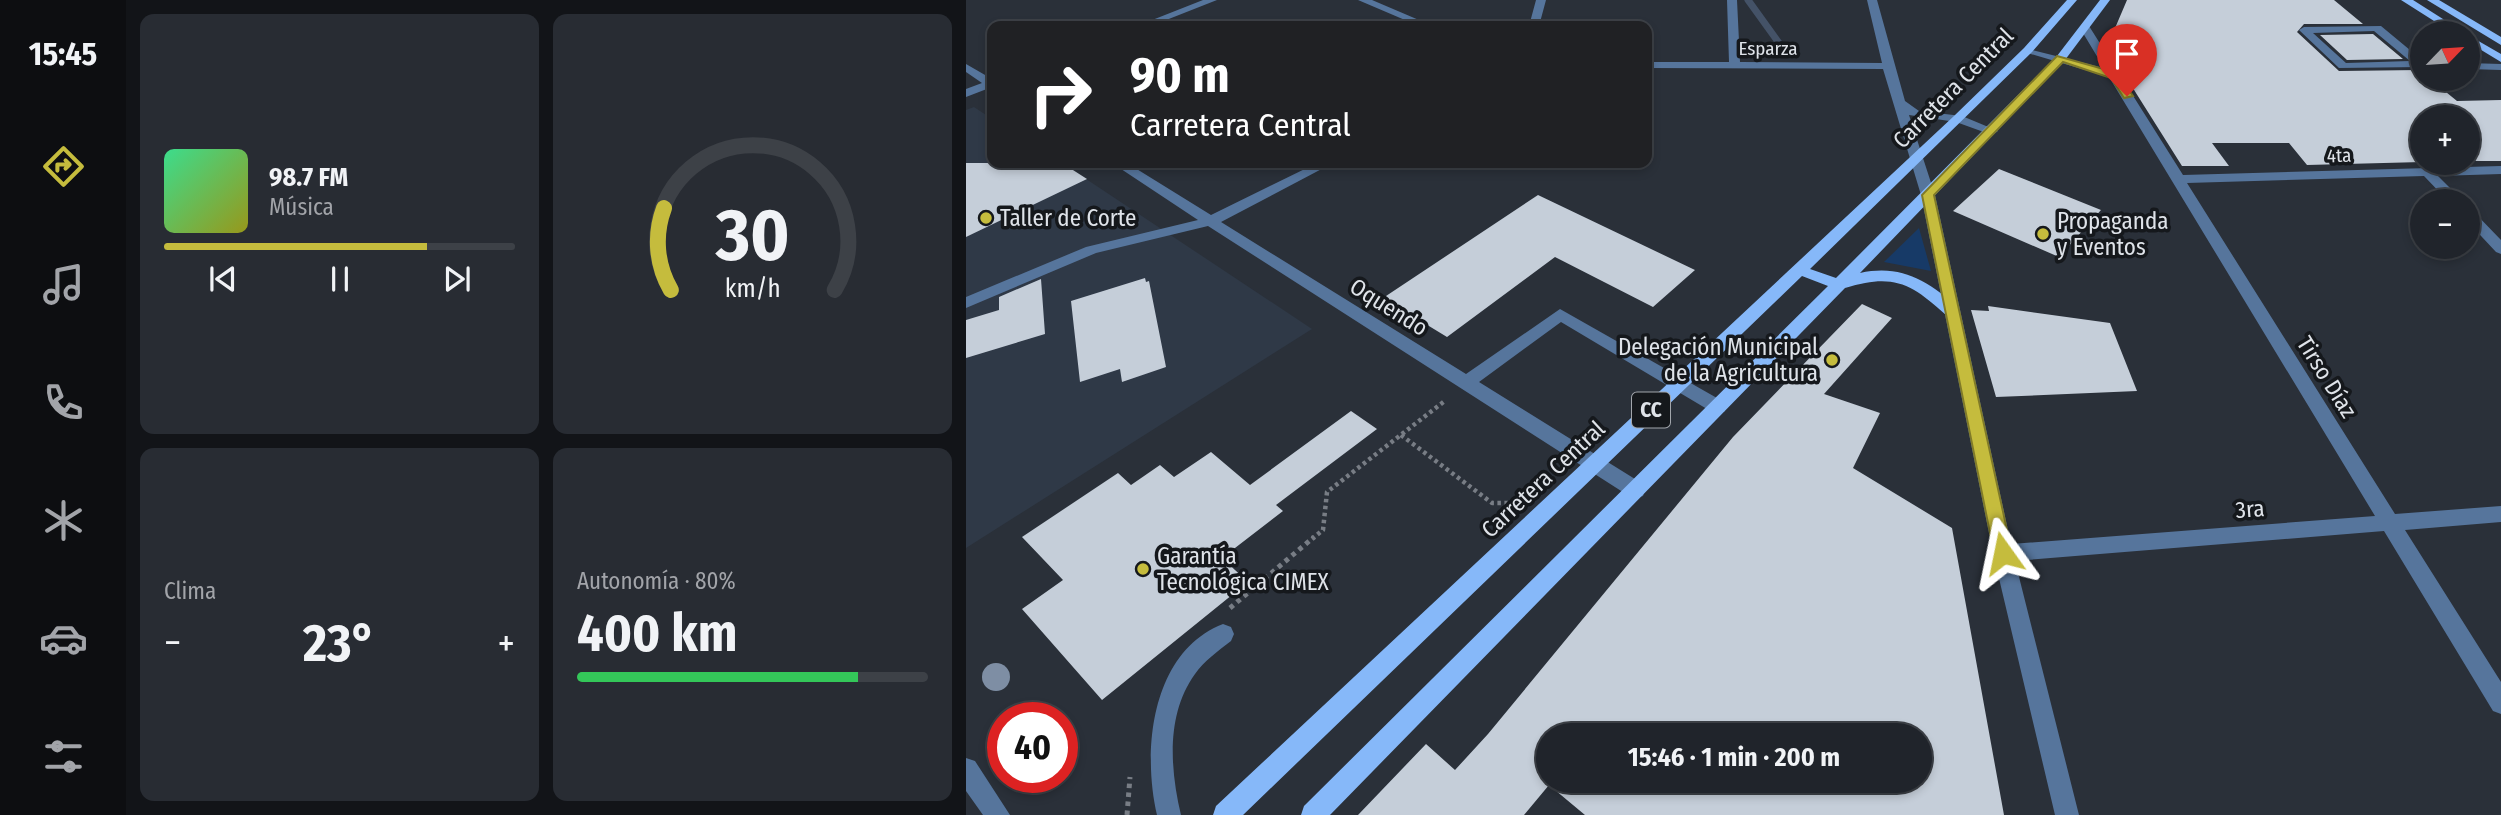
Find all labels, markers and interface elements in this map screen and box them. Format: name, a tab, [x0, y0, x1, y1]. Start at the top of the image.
north arrow	[2410, 21, 2480, 91]
map controls	[2410, 21, 2480, 259]
street label: Carretera Central	[1887, 22, 2019, 154]
pin	[2097, 24, 2157, 96]
text: 15:45	[29, 35, 97, 73]
icon: arrive	[2108, 35, 2146, 73]
street label: Esparza	[1738, 37, 1798, 60]
text: 90 m	[1130, 46, 1230, 105]
icon: right	[1015, 49, 1106, 140]
button: +	[2410, 105, 2480, 175]
text: Carretera Central	[1130, 106, 1351, 144]
icon: directions	[39, 142, 88, 191]
street label: 4ta	[2326, 144, 2352, 167]
text: 98.7 FM	[269, 162, 348, 193]
button: −	[2410, 189, 2480, 259]
text: 30	[714, 192, 790, 279]
text: Música	[269, 193, 334, 221]
place label: Taller de Corte	[1000, 204, 1136, 232]
place label: Propaganda y Eventos	[2057, 207, 2168, 261]
marker: Taller de Corte	[978, 210, 994, 226]
marker: Propaganda y Eventos	[2035, 226, 2051, 242]
icon: music	[39, 260, 88, 309]
icon: previous	[204, 260, 242, 298]
icon: pause	[321, 260, 359, 298]
icon: next	[438, 260, 476, 298]
street label: Oquendo	[1345, 272, 1433, 342]
text: km/h	[725, 274, 780, 304]
street label: Tirso Díaz	[2291, 331, 2363, 423]
place label: Delegación Municipal de la Agricultura	[1618, 333, 1818, 387]
marker: Delegación Municipal de la Agricultura	[1824, 352, 1840, 368]
icon: phone	[39, 378, 88, 427]
road number: CC	[1632, 392, 1670, 428]
street label: Carretera Central	[1475, 415, 1611, 543]
street label: 3ra	[2235, 494, 2265, 524]
icon: climate	[39, 496, 88, 545]
position arrow	[1966, 516, 2040, 590]
place label: Garantía Tecnológica CIMEX	[1157, 542, 1330, 596]
marker: Garantía Tecnológica CIMEX	[1135, 561, 1151, 577]
text: Autonomía · 80%	[577, 567, 736, 595]
text: Clima	[164, 577, 216, 605]
text: 400 km	[577, 602, 737, 665]
text: 23°	[303, 612, 376, 675]
icon: car	[39, 614, 88, 663]
text: −	[164, 620, 181, 666]
text: +	[498, 620, 515, 666]
speed limit sign: 40	[987, 702, 1078, 793]
icon: filters	[39, 732, 88, 781]
text: 15:46 · 1 min · 200 m	[1628, 742, 1840, 773]

